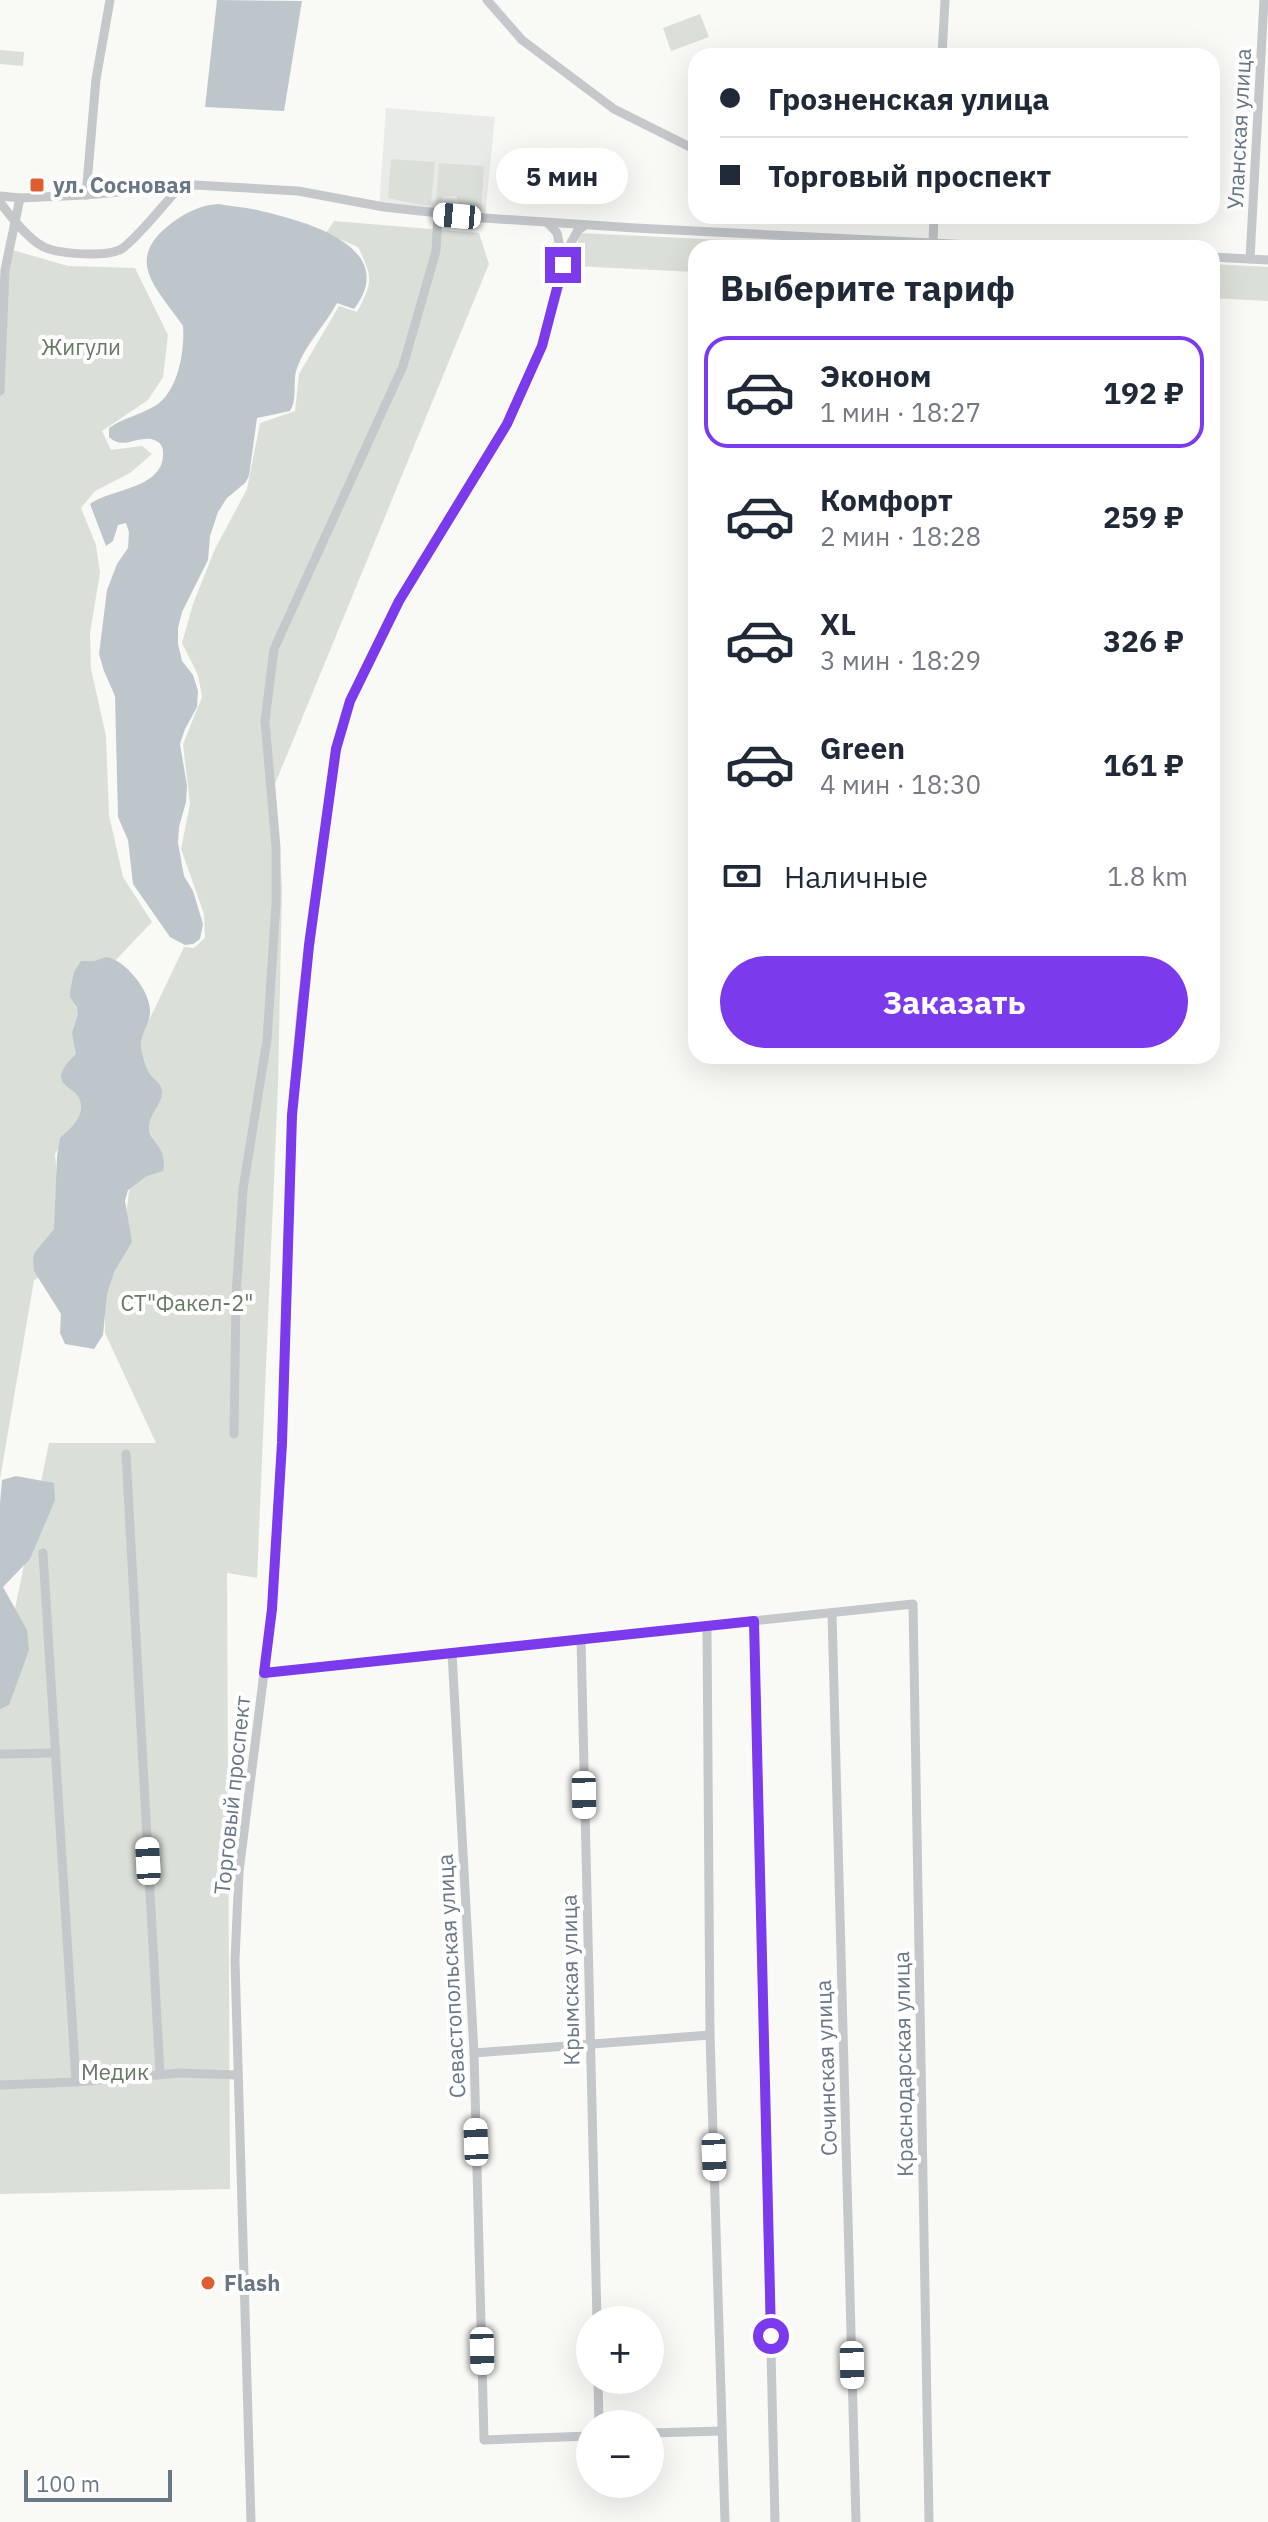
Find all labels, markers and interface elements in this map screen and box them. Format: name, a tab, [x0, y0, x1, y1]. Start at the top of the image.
street label: Уланская улица	[1220, 47, 1257, 210]
text: Грозненская улица	[768, 79, 1049, 118]
callout: 5 мин	[497, 149, 629, 205]
text: Торговый проспект	[768, 156, 1051, 195]
text: 5 мин	[526, 159, 598, 193]
place label: ул. Сосновая	[53, 170, 192, 199]
marker: ул. Сосновая	[28, 176, 46, 194]
car	[432, 202, 482, 230]
route end	[545, 247, 581, 283]
text: Выберите тариф	[720, 264, 1015, 311]
park label: Жигули	[41, 332, 121, 361]
icon: car	[724, 356, 796, 428]
text: Эконом	[820, 356, 931, 395]
text: 192 ₽	[1103, 373, 1184, 412]
text: 1 мин · 18:27	[820, 395, 981, 429]
icon: car	[724, 480, 796, 552]
text: Комфорт	[820, 480, 953, 519]
text: 259 ₽	[1103, 497, 1184, 536]
text: 2 мин · 18:28	[820, 519, 981, 553]
icon: car	[724, 604, 796, 676]
text: XL	[820, 604, 856, 643]
text: 326 ₽	[1103, 621, 1184, 660]
text: 3 мин · 18:29	[820, 643, 981, 677]
icon: car	[724, 728, 796, 800]
text: Green	[820, 728, 905, 767]
text: 161 ₽	[1103, 745, 1184, 784]
text: 4 мин · 18:30	[820, 767, 981, 801]
icon: cash	[720, 854, 764, 898]
text: Наличные	[784, 857, 928, 896]
text: 1.8 km	[1107, 859, 1188, 893]
button: Заказать	[720, 956, 1188, 1048]
park label: СТ"Факел-2"	[120, 1288, 254, 1317]
street label: Торговый проспект	[207, 1694, 256, 1896]
car	[572, 1771, 596, 1819]
car	[135, 1836, 161, 1886]
street label: Севастопольская улица	[430, 1853, 471, 2099]
street label: Крымская улица	[554, 1894, 585, 2066]
street label: Краснодарская улица	[886, 1951, 919, 2177]
street label: Сочинская улица	[808, 1979, 843, 2157]
park label: Медик	[81, 2057, 149, 2086]
car	[463, 2118, 489, 2166]
car	[701, 2133, 727, 2181]
place label: Flash	[224, 2268, 280, 2297]
marker: Flash	[199, 2274, 217, 2292]
map controls	[576, 2306, 664, 2498]
button: +	[576, 2306, 664, 2394]
route start	[753, 2318, 789, 2354]
car	[470, 2327, 494, 2375]
car	[840, 2341, 864, 2389]
button: −	[576, 2410, 664, 2498]
scale bar	[24, 2466, 172, 2502]
text: 100 m	[36, 2469, 100, 2498]

